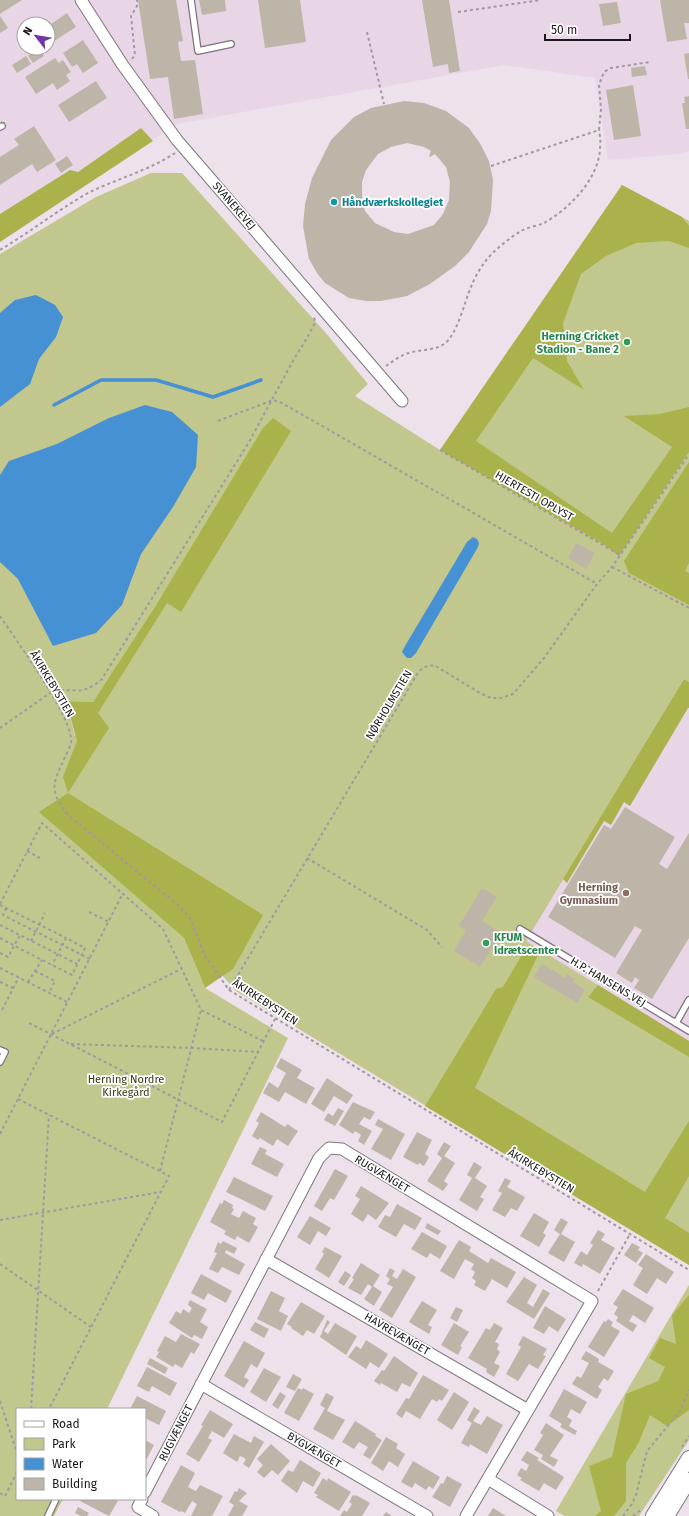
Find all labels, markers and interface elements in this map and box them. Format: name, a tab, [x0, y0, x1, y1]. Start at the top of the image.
north arrow	[16, 16, 56, 56]
scale bar	[545, 16, 630, 42]
text: 50 m	[551, 23, 577, 37]
text: N	[20, 25, 35, 38]
street label: SVANEKEVEJ	[210, 179, 258, 233]
place label: Håndværkskollegiet	[342, 196, 444, 209]
marker: Håndværkskollegiet	[329, 197, 339, 207]
place label: Herning Cricket Stadion - Bane 2	[537, 330, 620, 356]
marker: Herning Cricket Stadion - Bane 2	[622, 337, 632, 347]
street label: HJERTESTI OPLYST	[493, 468, 576, 524]
street label: ÅKIRKEBYSTIEN	[27, 648, 78, 720]
street label: NØRHOLMSTIEN	[363, 668, 415, 742]
place label: Herning Gymnasium	[560, 881, 619, 907]
marker: Herning Gymnasium	[621, 888, 631, 898]
place label: KFUM Idrætscenter	[494, 931, 559, 957]
marker: KFUM Idrætscenter	[481, 938, 491, 948]
street label: H.P. HANSENS VEJ	[568, 954, 648, 1010]
street label: ÅKIRKEBYSTIEN	[230, 975, 301, 1028]
park label: Herning Nordre Kirkegård	[88, 1073, 164, 1099]
street label: ÅKIRKEBYSTIEN	[505, 1145, 577, 1196]
street label: RUGVÆNGET	[352, 1153, 412, 1196]
street label: HAVREVÆNGET	[362, 1310, 432, 1358]
street label: RUGVÆNGET	[156, 1402, 196, 1463]
legend	[16, 1408, 146, 1500]
text: Road	[52, 1417, 80, 1431]
street label: BYGVÆNGET	[285, 1429, 343, 1471]
text: Park	[52, 1437, 76, 1451]
text: Water	[52, 1457, 84, 1471]
text: Building	[52, 1477, 98, 1491]

